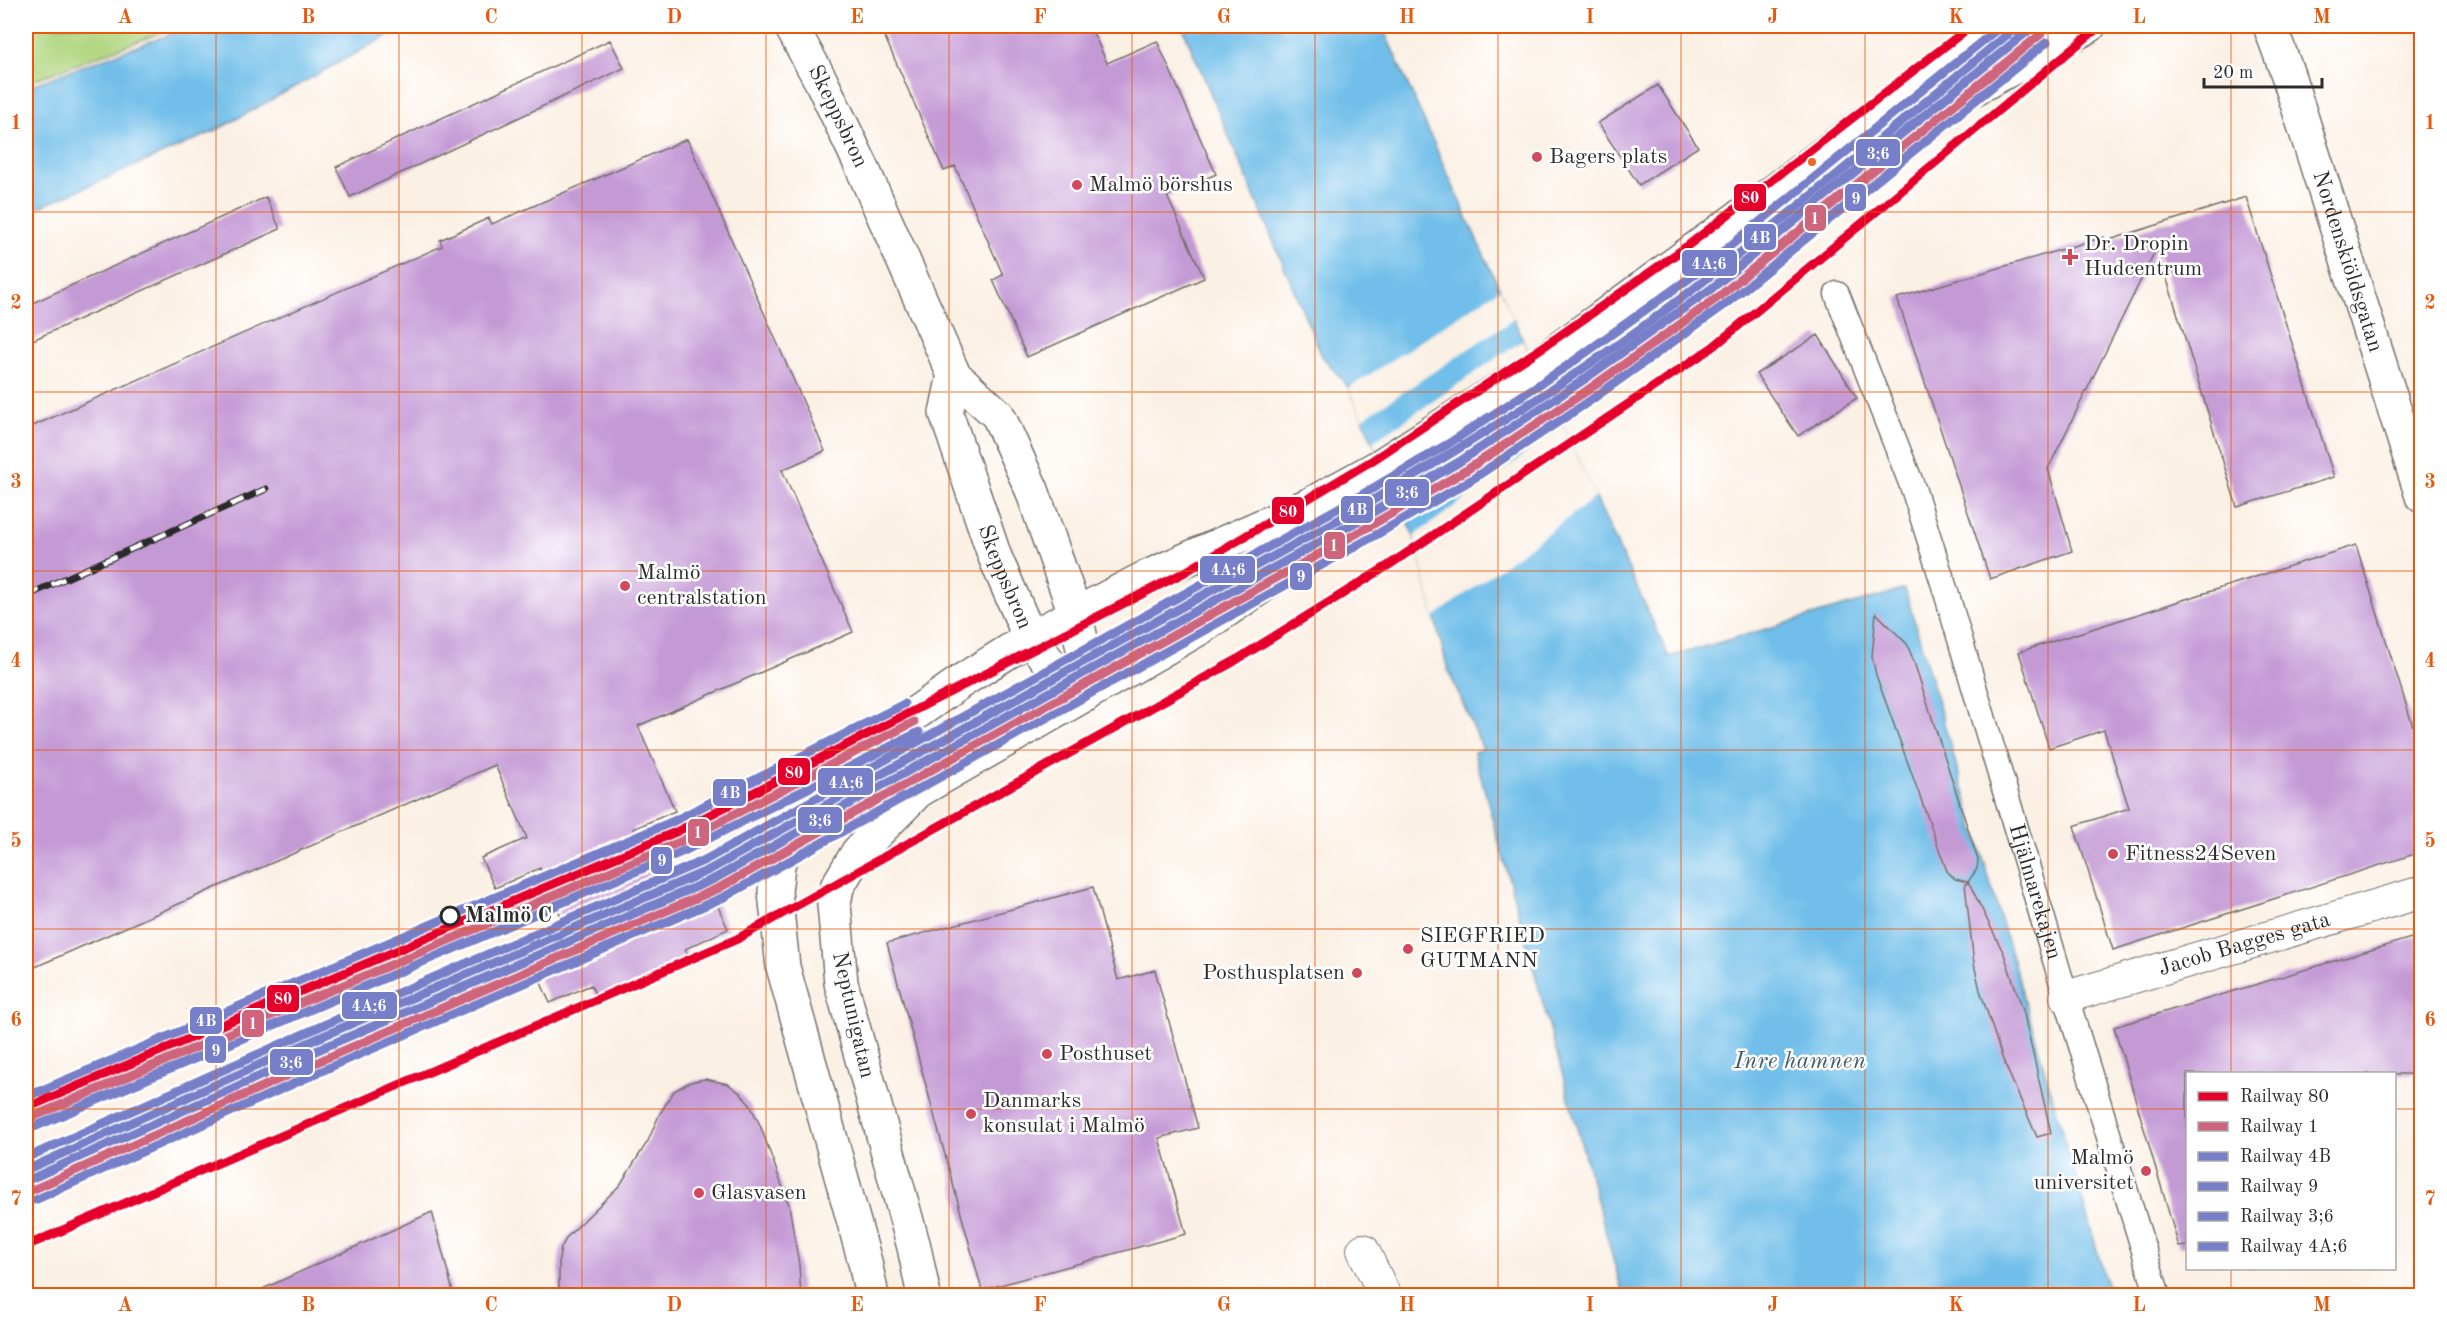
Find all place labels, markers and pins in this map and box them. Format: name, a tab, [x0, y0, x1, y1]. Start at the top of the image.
place label: Bagers plats	[1549, 146, 1667, 168]
marker: Bagers plats	[1530, 150, 1544, 164]
unlabelled marker	[1806, 156, 1818, 168]
place label: Malmö börshus	[1089, 174, 1233, 196]
marker: Malmö börshus	[1070, 178, 1084, 192]
place label: Dr. Dropin Hudcentrum	[2084, 233, 2202, 280]
marker: Dr. Dropin Hudcentrum	[2061, 248, 2079, 266]
place label: Malmö centralstation	[637, 562, 767, 609]
marker: Malmö centralstation	[618, 579, 632, 593]
place label: Fitness24Seven	[2125, 843, 2277, 865]
marker: Fitness24Seven	[2106, 847, 2120, 861]
place label: Malmö C	[465, 905, 552, 927]
marker: Malmö C	[440, 906, 460, 926]
place label: SIEGFRIED GUTMANN	[1420, 925, 1545, 972]
marker: SIEGFRIED GUTMANN	[1401, 942, 1415, 956]
place label: Posthusplatsen	[1202, 962, 1345, 984]
marker: Posthusplatsen	[1350, 966, 1364, 980]
place label: Posthuset	[1059, 1043, 1152, 1065]
marker: Posthuset	[1040, 1047, 1054, 1061]
place label: Danmarks konsulat i Malmö	[983, 1090, 1145, 1137]
marker: Danmarks konsulat i Malmö	[964, 1107, 978, 1121]
place label: Malmö universitet	[2034, 1147, 2134, 1194]
marker: Malmö universitet	[2139, 1164, 2153, 1178]
place label: Glasvasen	[711, 1182, 807, 1204]
marker: Glasvasen	[692, 1186, 706, 1200]

